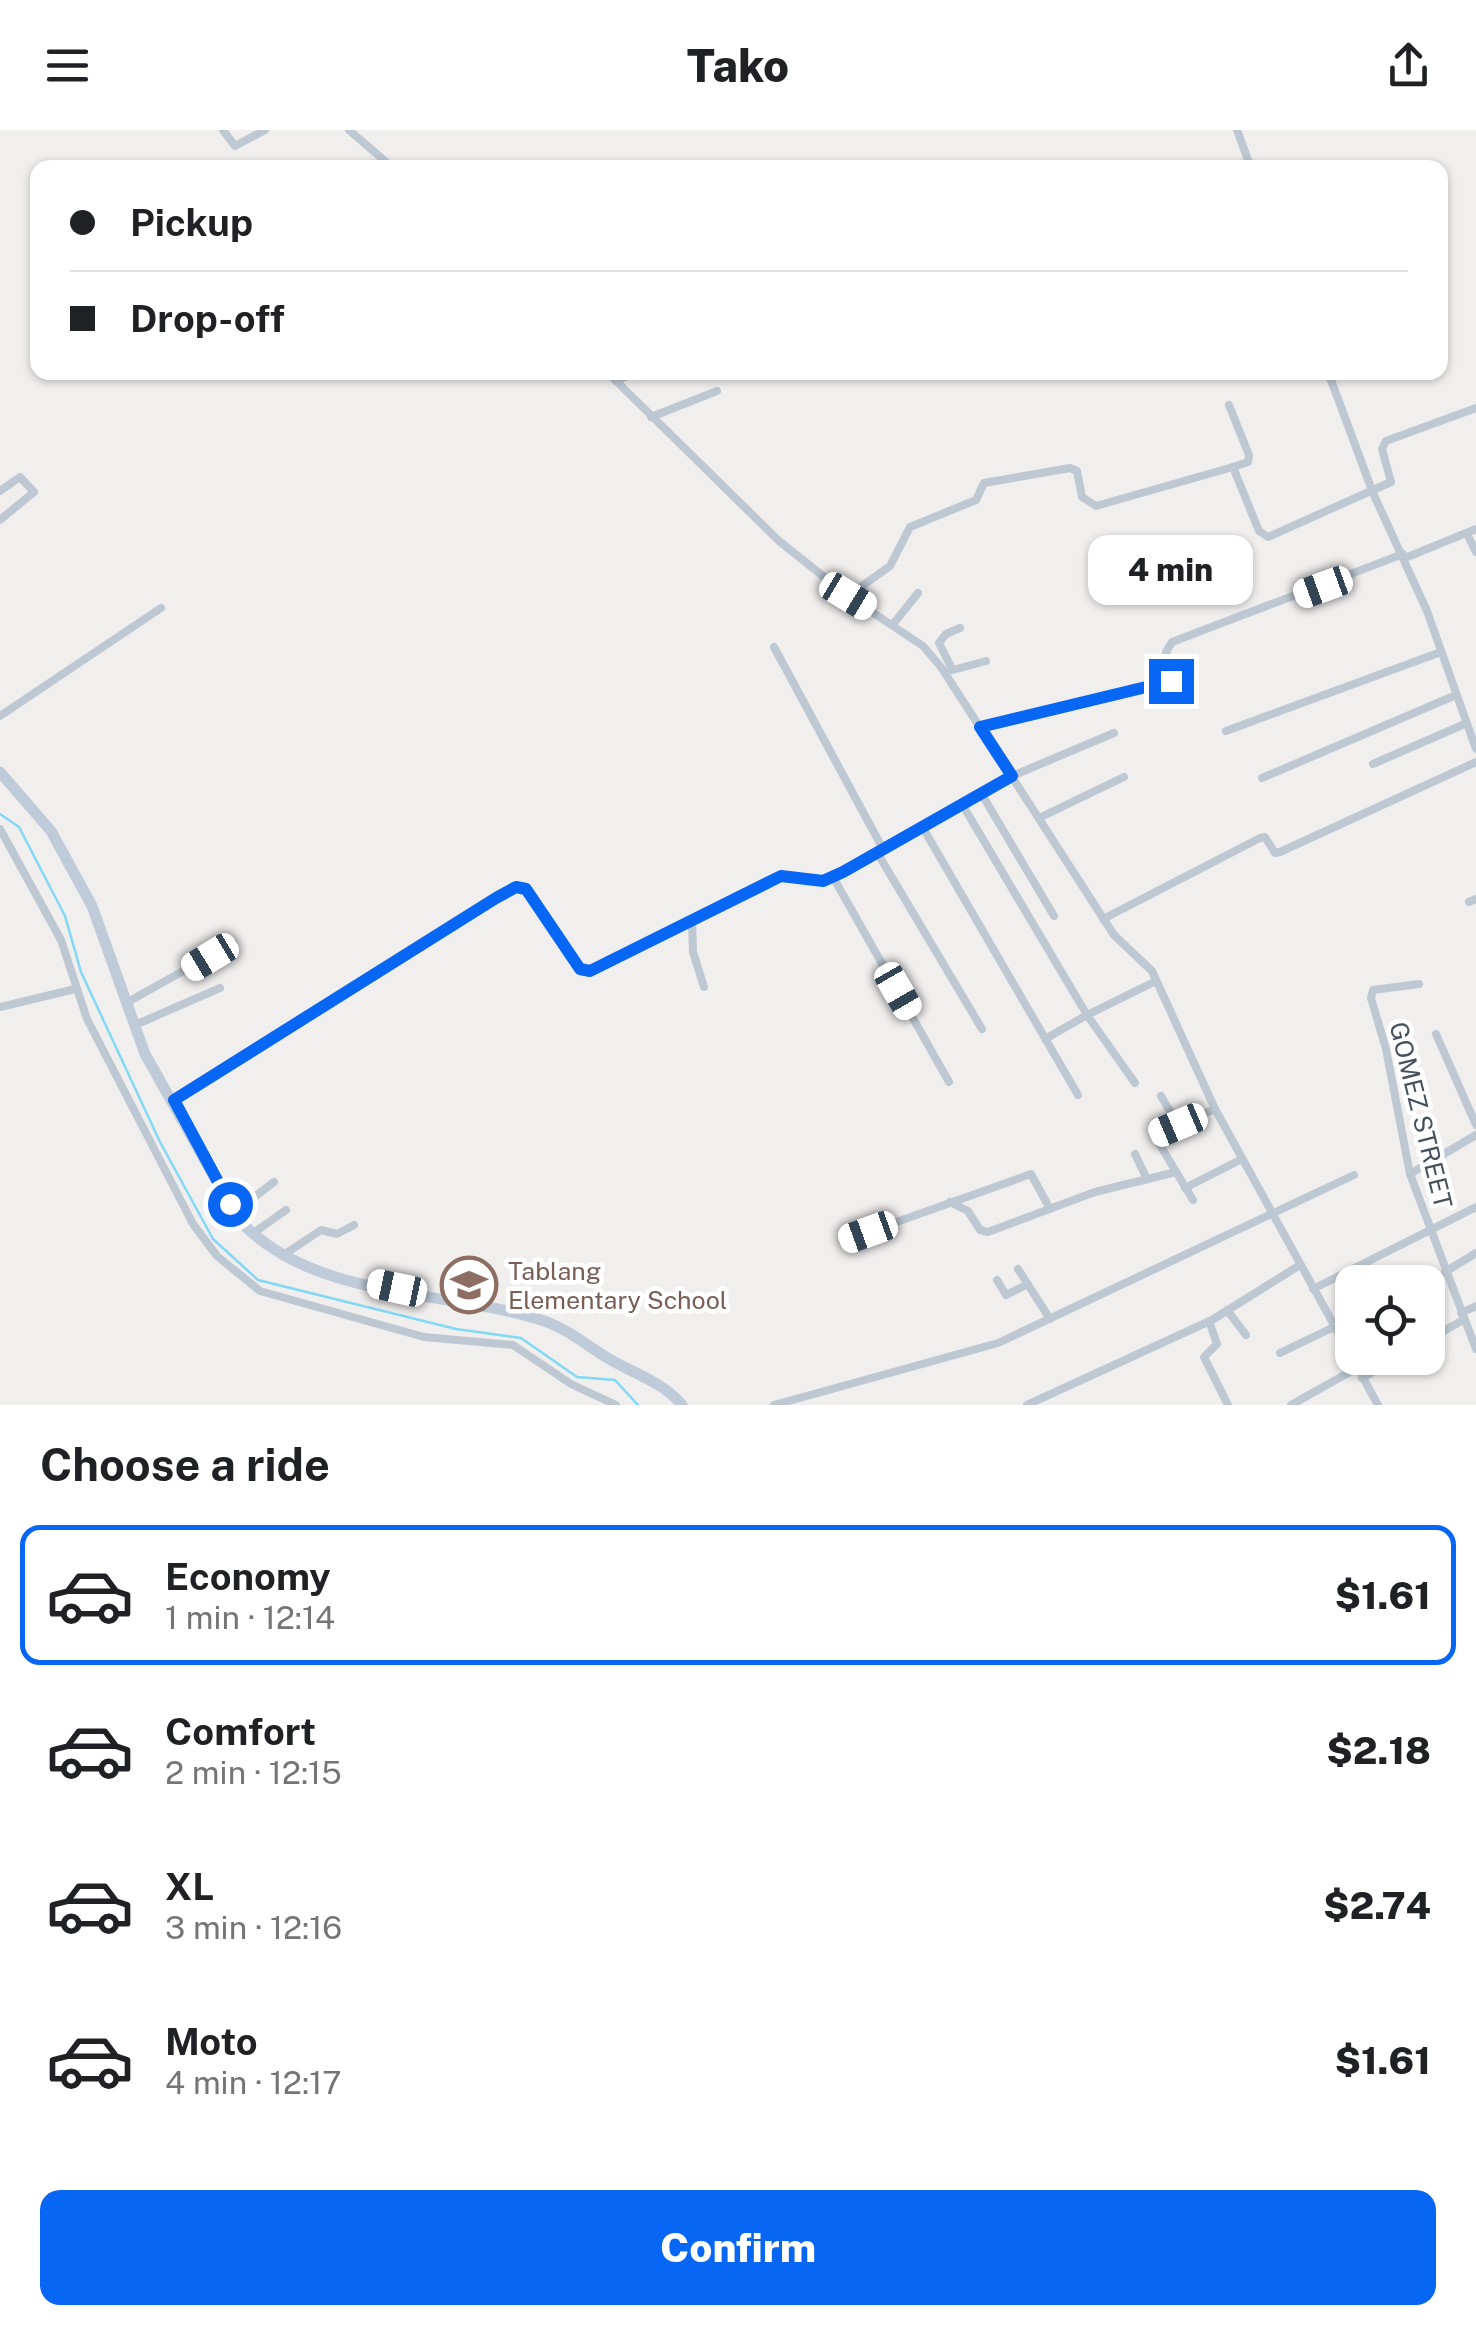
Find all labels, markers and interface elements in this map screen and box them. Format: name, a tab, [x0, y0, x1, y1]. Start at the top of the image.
icon: menu	[40, 38, 95, 93]
icon: share	[1381, 38, 1436, 93]
text: Tako	[687, 39, 789, 92]
text: Pickup	[130, 200, 253, 245]
text: Drop-off	[130, 296, 285, 341]
callout: 4 min	[1088, 536, 1254, 606]
text: 4 min	[1128, 551, 1213, 588]
car	[1290, 563, 1356, 611]
car	[815, 568, 881, 624]
route end	[1149, 659, 1194, 704]
car	[177, 929, 243, 985]
car	[870, 958, 926, 1024]
street label: GOMEZ STREET	[1383, 1019, 1459, 1211]
car	[1145, 1099, 1211, 1151]
route start	[208, 1182, 253, 1227]
car	[835, 1208, 901, 1256]
school or university icon: Tablang Elementary School	[439, 1255, 499, 1315]
place label: Tablang Elementary School	[508, 1256, 727, 1315]
map controls	[1335, 1265, 1445, 1375]
button: locate	[1335, 1265, 1445, 1375]
car	[365, 1267, 429, 1309]
text: Choose a ride	[40, 1438, 330, 1491]
icon: car	[45, 1550, 135, 1640]
text: Economy	[165, 1554, 331, 1599]
text: $1.61	[1335, 1573, 1431, 1618]
text: 1 min · 12:14	[165, 1599, 335, 1636]
icon: car	[45, 1705, 135, 1795]
text: Comfort	[165, 1709, 316, 1754]
text: $2.18	[1326, 1728, 1431, 1773]
text: 2 min · 12:15	[165, 1754, 342, 1791]
icon: car	[45, 1860, 135, 1950]
text: XL	[165, 1864, 214, 1909]
text: $2.74	[1323, 1883, 1431, 1928]
text: 3 min · 12:16	[165, 1909, 342, 1946]
icon: car	[45, 2015, 135, 2105]
text: Moto	[165, 2019, 258, 2064]
text: $1.61	[1335, 2038, 1431, 2083]
text: 4 min · 12:17	[165, 2064, 341, 2101]
button: Confirm	[40, 2190, 1436, 2305]

